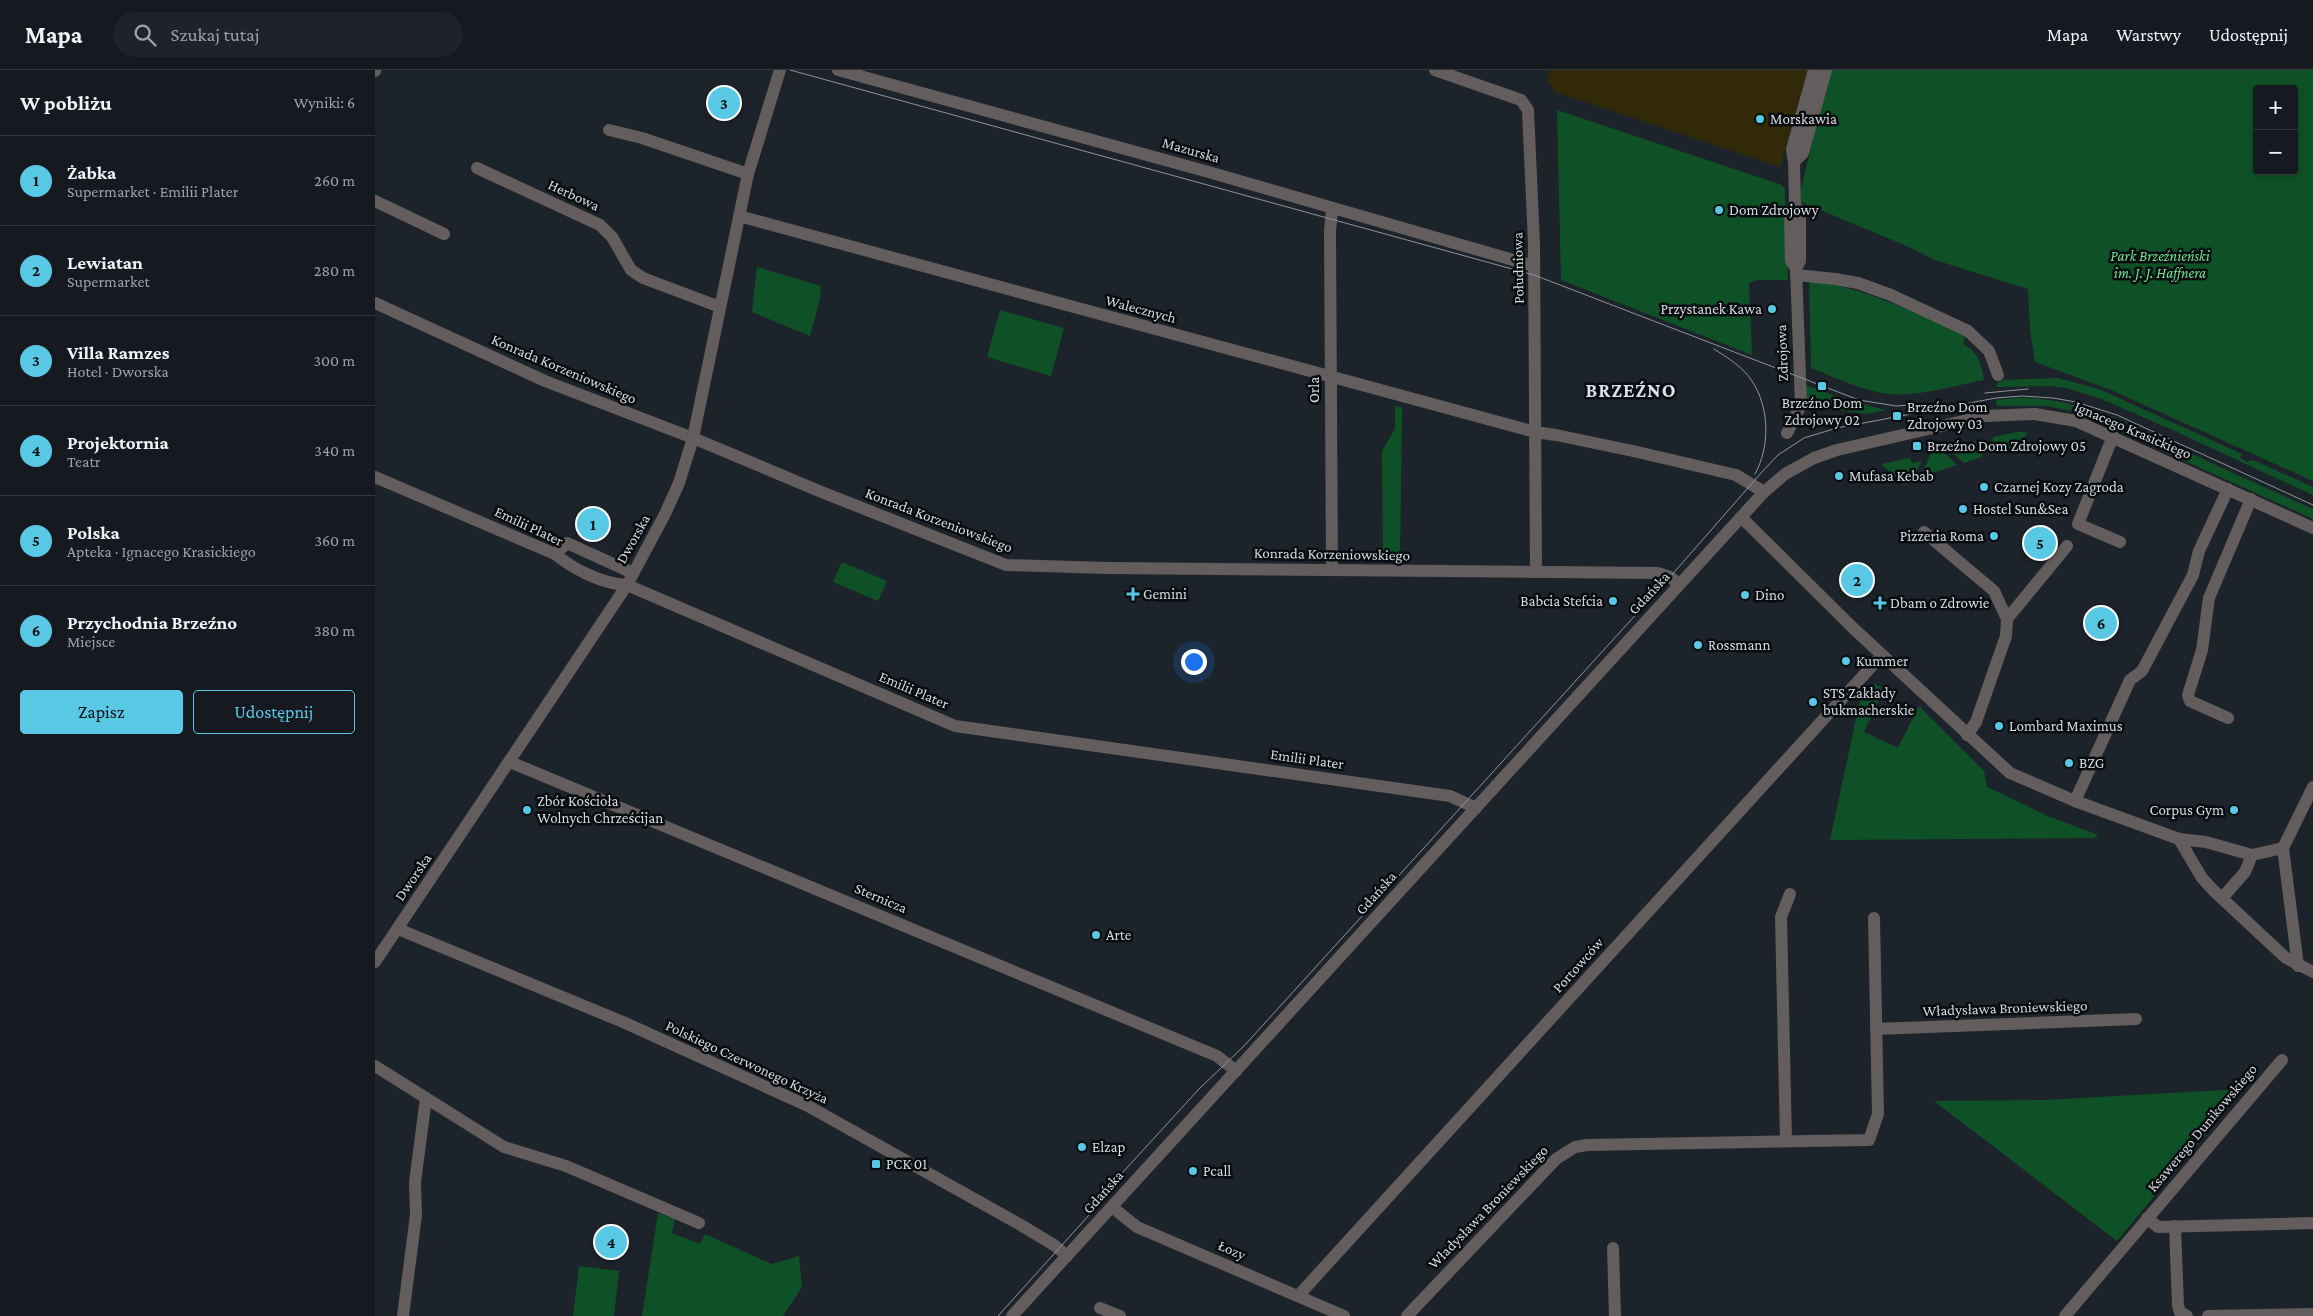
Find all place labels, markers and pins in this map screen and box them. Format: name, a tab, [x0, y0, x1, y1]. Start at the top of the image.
pin: 3	[708, 84, 740, 122]
place label: Morskawia	[1770, 111, 1837, 127]
marker: Morskawia	[1754, 113, 1766, 125]
place label: Dom Zdrojowy	[1729, 202, 1819, 219]
marker: Dom Zdrojowy	[1713, 204, 1725, 216]
place label: Przystanek Kawa	[1661, 301, 1762, 318]
marker: Przystanek Kawa	[1766, 303, 1778, 315]
marker: Brzeźno Dom Zdrojowy 02	[1816, 380, 1828, 392]
place label: Brzeźno Dom Zdrojowy 02	[1782, 395, 1862, 429]
place label: Brzeźno Dom Zdrojowy 03	[1907, 399, 1988, 433]
marker: Brzeźno Dom Zdrojowy 03	[1891, 410, 1903, 422]
place label: Brzeźno Dom Zdrojowy 05	[1927, 438, 2086, 455]
marker: Brzeźno Dom Zdrojowy 05	[1911, 440, 1923, 452]
place label: Mufasa Kebab	[1849, 468, 1934, 484]
marker: Mufasa Kebab	[1833, 470, 1845, 482]
place label: Czarnej Kozy Zagroda	[1994, 479, 2124, 496]
marker: Czarnej Kozy Zagroda	[1978, 481, 1990, 493]
place label: Hostel Sun&Sea	[1973, 501, 2068, 517]
marker: Hostel Sun&Sea	[1957, 503, 1969, 515]
pin: 1	[577, 505, 609, 543]
pin: 5	[2024, 524, 2056, 562]
place label: Pizzeria Roma	[1900, 528, 1984, 544]
marker: Pizzeria Roma	[1988, 530, 2000, 542]
pin: 2	[1841, 561, 1873, 599]
place label: Gemini	[1143, 586, 1187, 602]
place label: Dino	[1755, 587, 1784, 603]
marker: Gemini	[1127, 588, 1139, 600]
marker: Dino	[1739, 589, 1751, 601]
place label: Babcia Stefcia	[1520, 593, 1603, 609]
marker: Babcia Stefcia	[1607, 595, 1619, 607]
place label: Dbam o Zdrowie	[1890, 595, 1990, 611]
marker: Dbam o Zdrowie	[1874, 597, 1886, 609]
pin: 6	[2085, 604, 2117, 642]
place label: Rossmann	[1708, 637, 1770, 653]
marker: Rossmann	[1692, 639, 1704, 651]
place label: Kummer	[1856, 653, 1909, 669]
marker: Kummer	[1840, 655, 1852, 667]
place label: STS Zakłady bukmacherskie	[1823, 685, 1915, 718]
marker: STS Zakłady bukmacherskie	[1807, 696, 1819, 708]
place label: Lombard Maximus	[2009, 718, 2123, 734]
marker: Lombard Maximus	[1993, 720, 2005, 732]
place label: BZG	[2079, 755, 2104, 771]
marker: BZG	[2063, 757, 2075, 769]
place label: Zbór Kościoła Wolnych Chrześcijan	[537, 793, 663, 827]
place label: Corpus Gym	[2150, 802, 2224, 819]
marker: Zbór Kościoła Wolnych Chrześcijan	[521, 804, 533, 816]
marker: Corpus Gym	[2228, 804, 2240, 816]
place label: Arte	[1106, 927, 1132, 943]
marker: Arte	[1090, 929, 1102, 941]
place label: Elzap	[1092, 1139, 1125, 1156]
marker: Elzap	[1076, 1141, 1088, 1153]
place label: PCK 01	[886, 1156, 927, 1172]
marker: PCK 01	[870, 1158, 882, 1170]
place label: Pcall	[1203, 1163, 1231, 1179]
marker: Pcall	[1187, 1165, 1199, 1177]
pin: 4	[595, 1223, 627, 1261]

